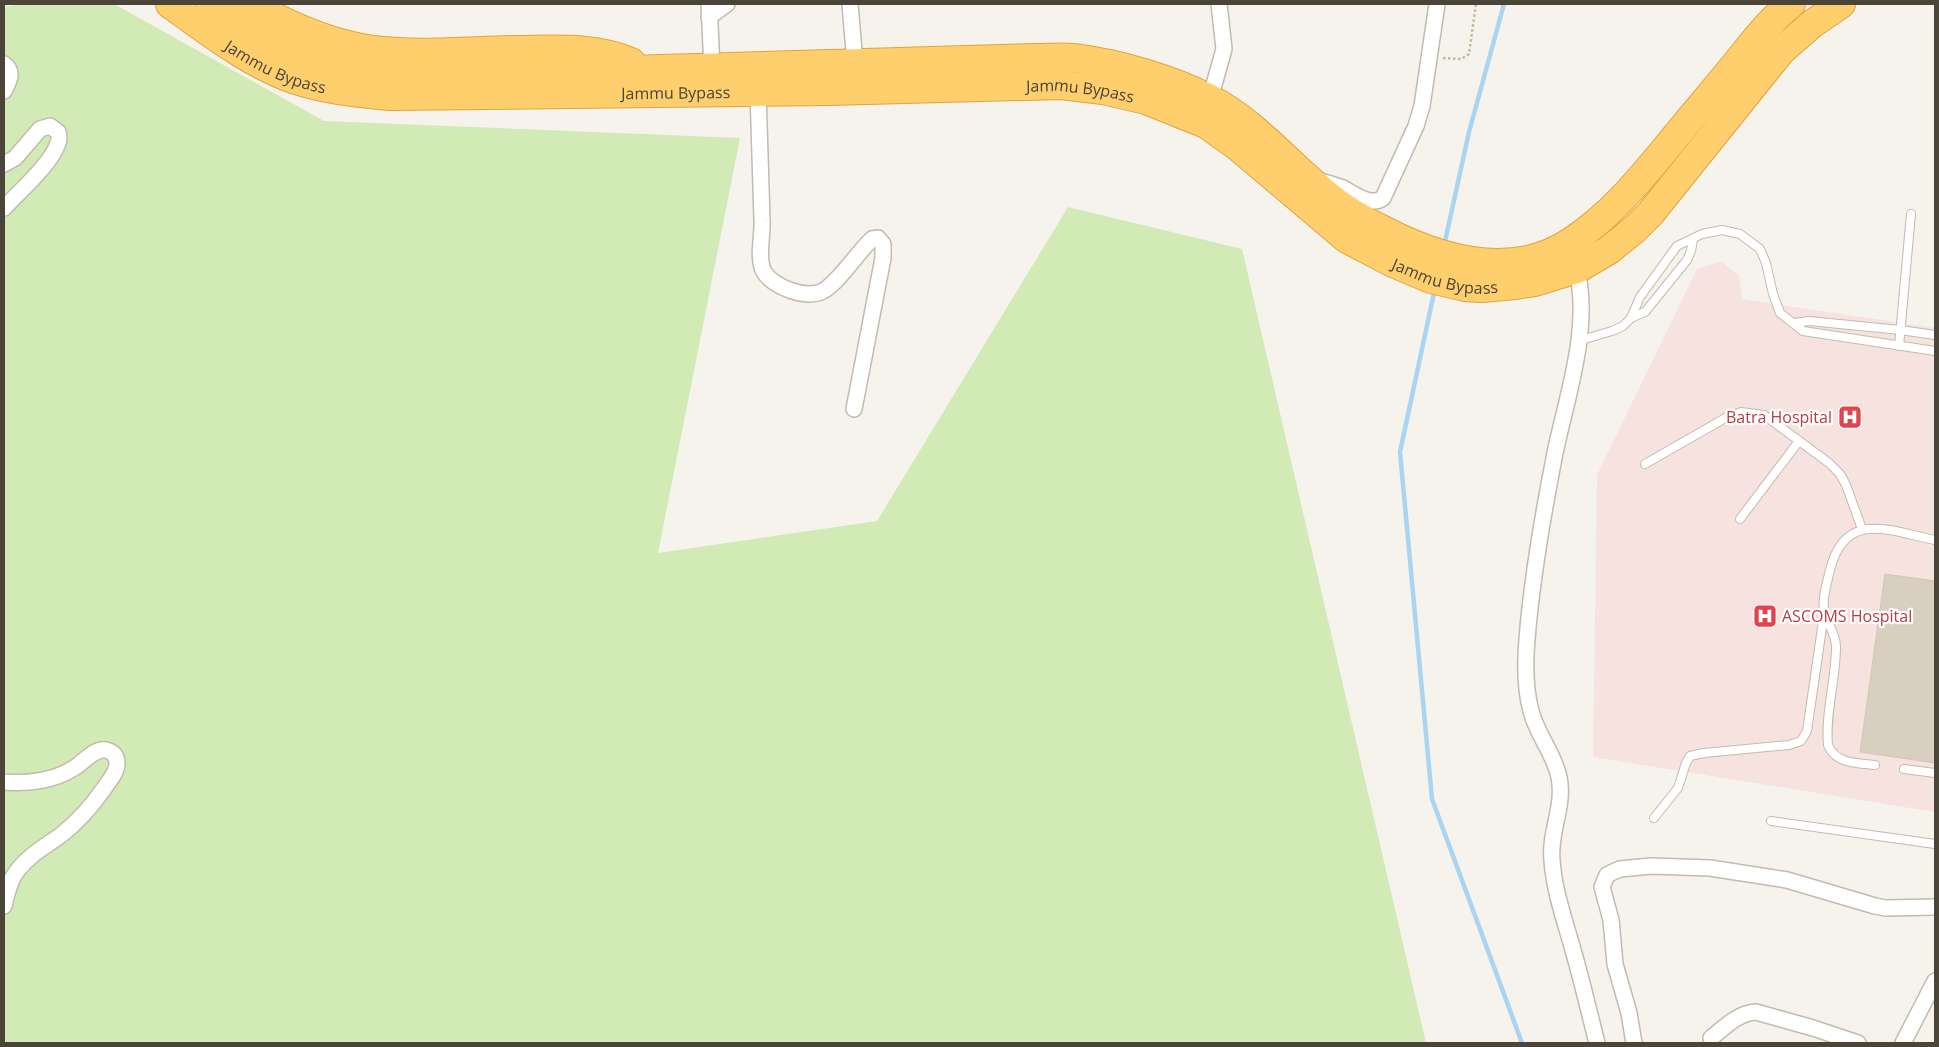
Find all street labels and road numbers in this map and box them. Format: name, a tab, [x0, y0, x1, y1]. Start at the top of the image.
street label: Jammu Bypass	[219, 34, 328, 99]
street label: Jammu Bypass	[1024, 73, 1137, 108]
street label: Jammu Bypass	[619, 81, 730, 104]
street label: Jammu Bypass	[1387, 252, 1499, 299]

